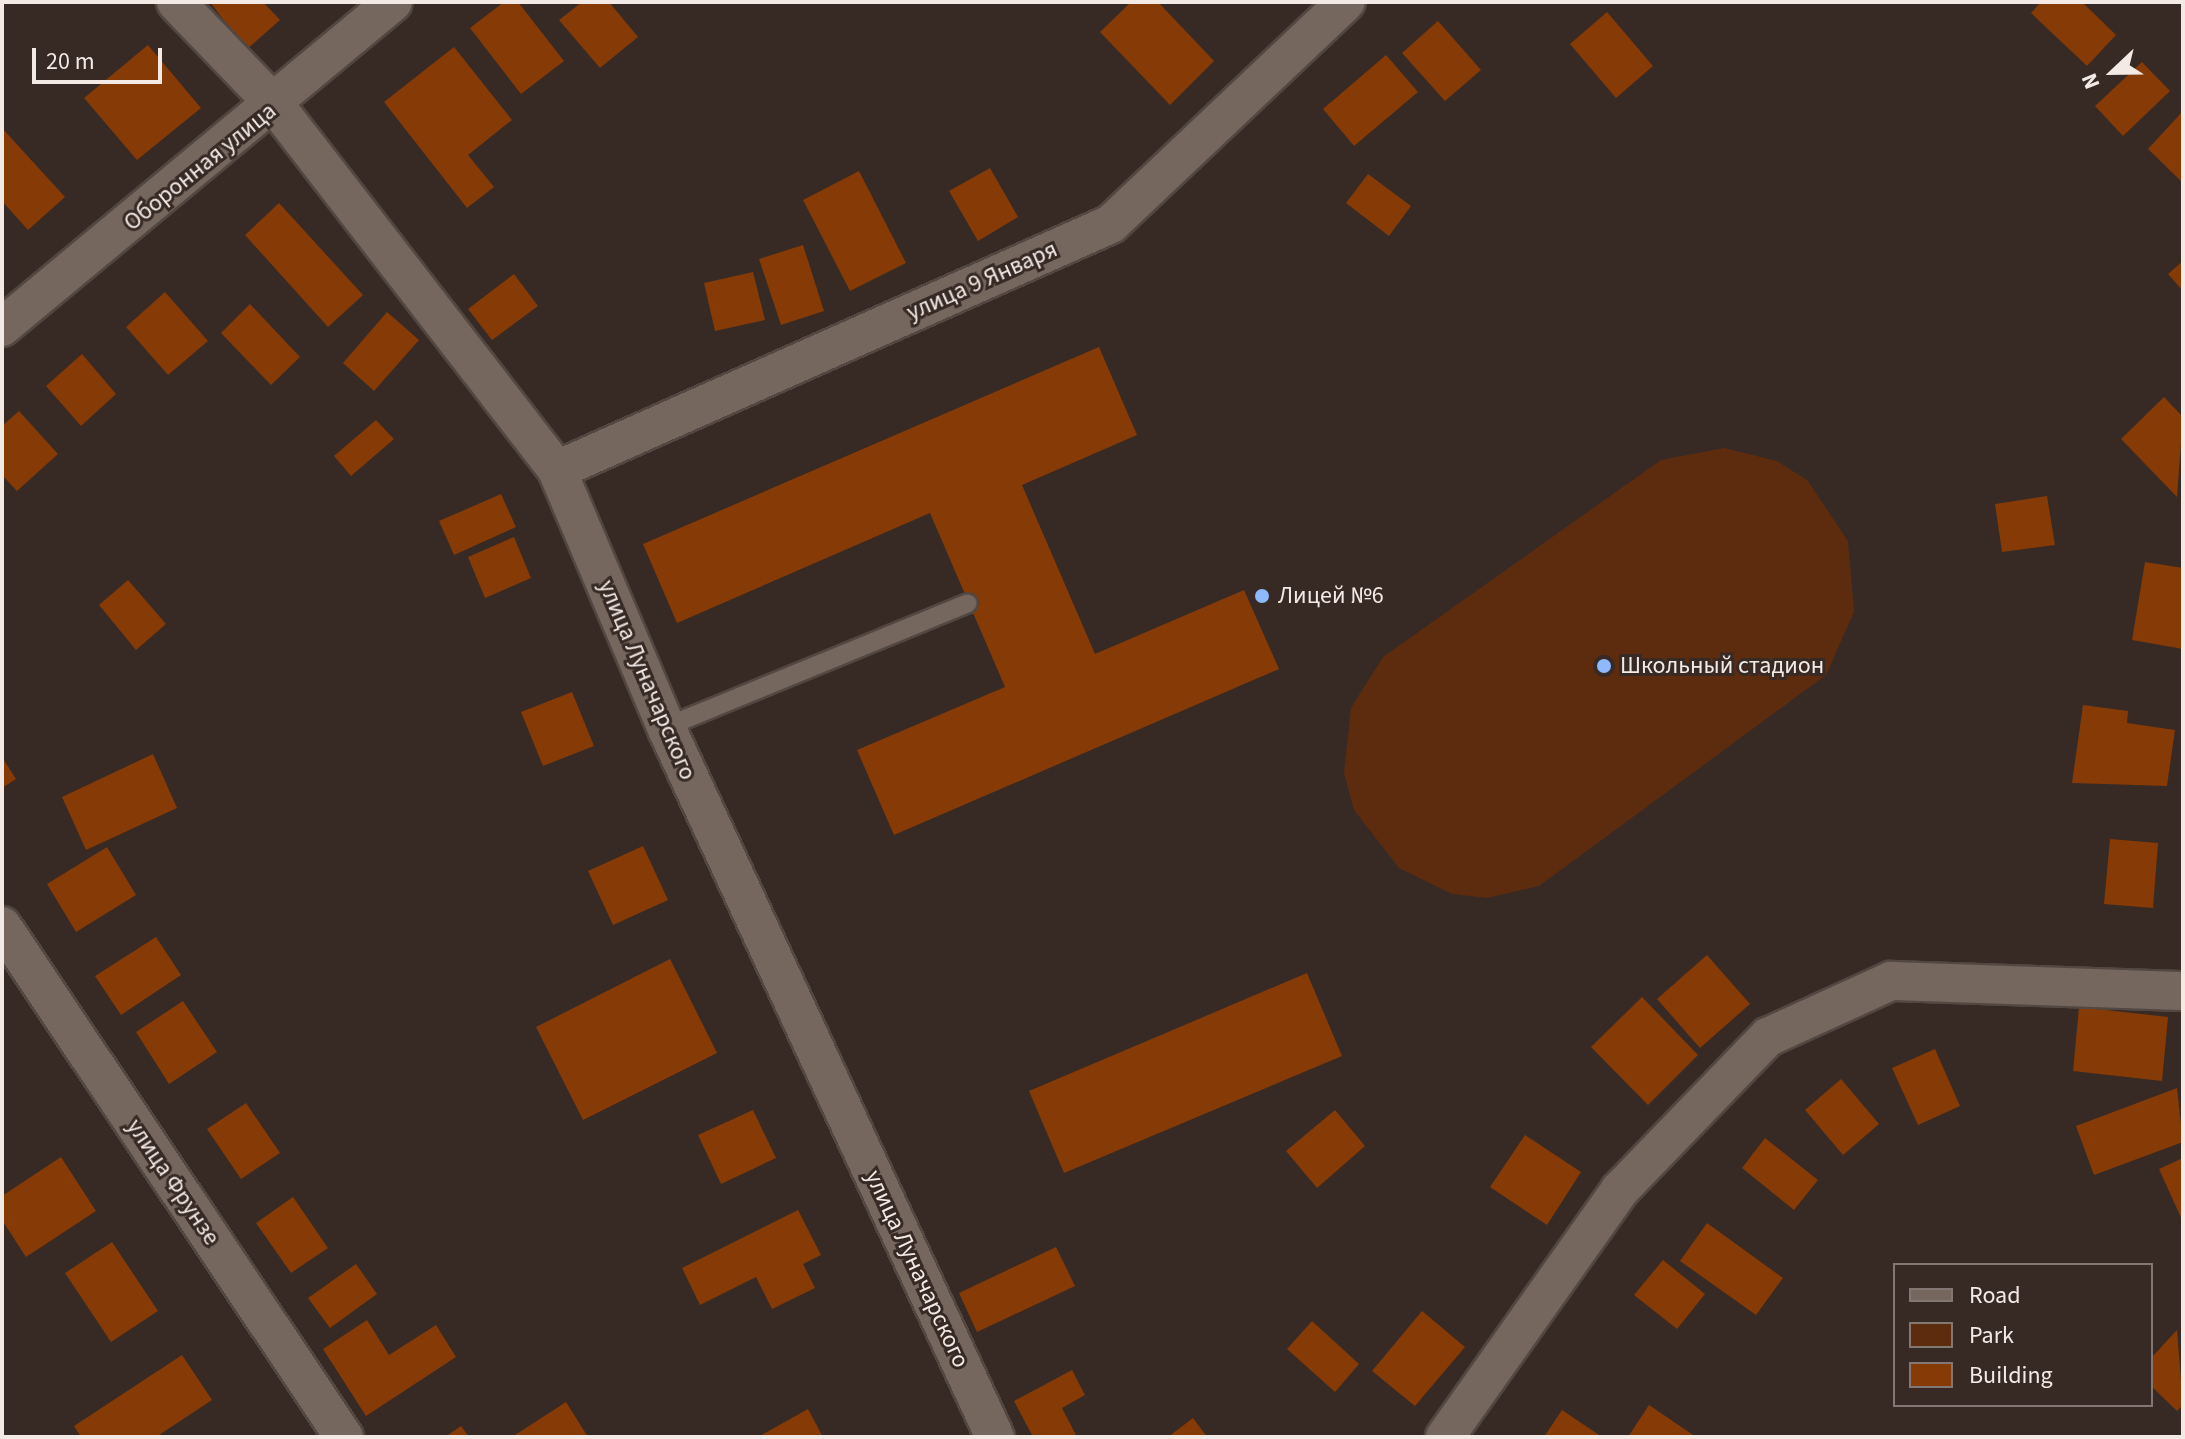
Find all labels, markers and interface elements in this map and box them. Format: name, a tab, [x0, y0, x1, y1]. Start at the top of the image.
scale bar	[36, 32, 166, 82]
north arrow	[2073, 32, 2153, 112]
text: 20 m	[46, 44, 95, 79]
text: N	[2073, 68, 2108, 94]
street label: Оборонная улица	[118, 97, 282, 237]
street label: улица 9 Января	[902, 235, 1062, 327]
street label: улица Луначарского	[592, 576, 702, 784]
place label: Лицей №6	[1278, 582, 1384, 610]
marker: Лицей №6	[1253, 587, 1271, 605]
place label: Школьный стадион	[1620, 652, 1824, 680]
marker: Школьный стадион	[1595, 657, 1613, 675]
street label: улица Фрунзе	[120, 1113, 226, 1251]
street label: улица Луначарского	[859, 1166, 975, 1372]
legend	[1893, 1263, 2153, 1407]
text: Road	[1969, 1278, 2021, 1313]
text: Park	[1969, 1318, 2014, 1353]
text: Building	[1969, 1358, 2053, 1393]

